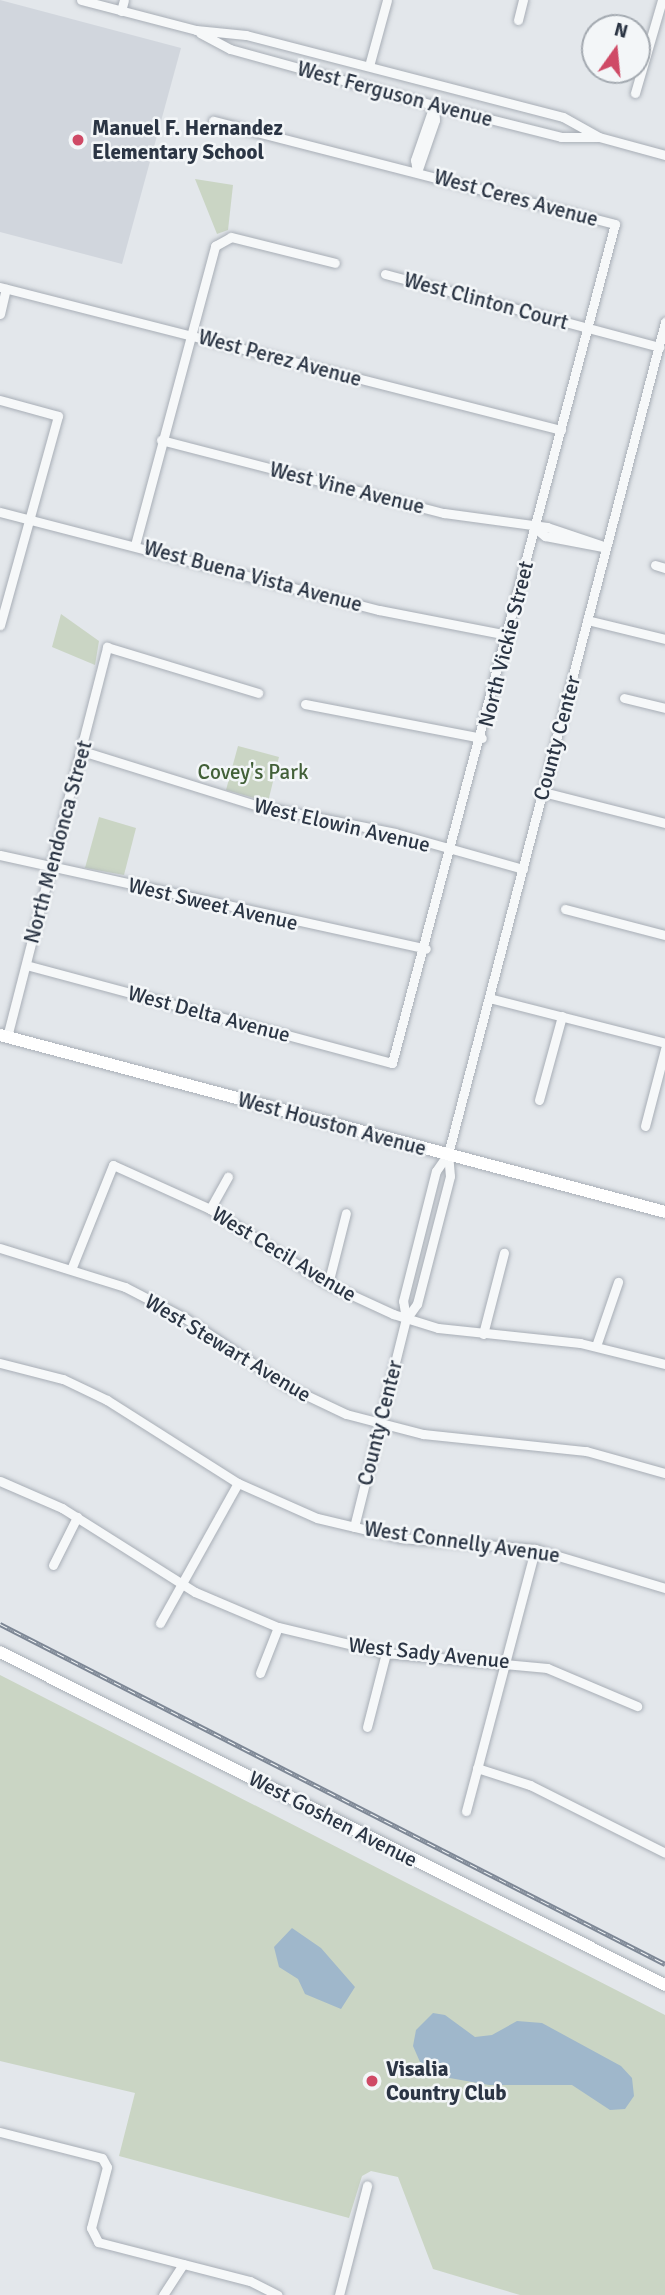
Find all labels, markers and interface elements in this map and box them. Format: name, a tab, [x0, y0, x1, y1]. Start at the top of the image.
north arrow	[581, 14, 651, 84]
text: N	[611, 17, 630, 44]
street label: West Ferguson Avenue	[294, 56, 496, 132]
place label: Manuel F. Hernandez Elementary School	[92, 115, 283, 165]
marker: Manuel F. Hernandez Elementary School	[70, 132, 86, 148]
street label: West Ceres Avenue	[431, 164, 601, 232]
street label: West Clinton Court	[401, 267, 571, 335]
street label: West Perez Avenue	[196, 324, 364, 392]
street label: West Vine Avenue	[267, 457, 427, 519]
street label: West Buena Vista Avenue	[141, 535, 365, 617]
street label: North Vickie Street	[473, 558, 539, 730]
street label: County Center	[528, 673, 586, 803]
street label: North Mendonca Street	[19, 738, 97, 946]
park label: Covey's Park	[197, 759, 309, 785]
street label: West Elowin Avenue	[251, 792, 433, 858]
street label: West Sweet Avenue	[126, 872, 300, 936]
street label: West Delta Avenue	[125, 980, 293, 1048]
street label: West Houston Avenue	[235, 1087, 429, 1161]
street label: West Cecil Avenue	[207, 1201, 361, 1307]
street label: West Stewart Avenue	[140, 1288, 316, 1408]
street label: County Center	[352, 1358, 408, 1488]
street label: West Connelly Avenue	[362, 1516, 562, 1568]
street label: West Sady Avenue	[347, 1632, 511, 1674]
street label: West Goshen Avenue	[244, 1766, 422, 1872]
place label: Visalia Country Club	[386, 2056, 506, 2106]
marker: Visalia Country Club	[364, 2073, 380, 2089]

